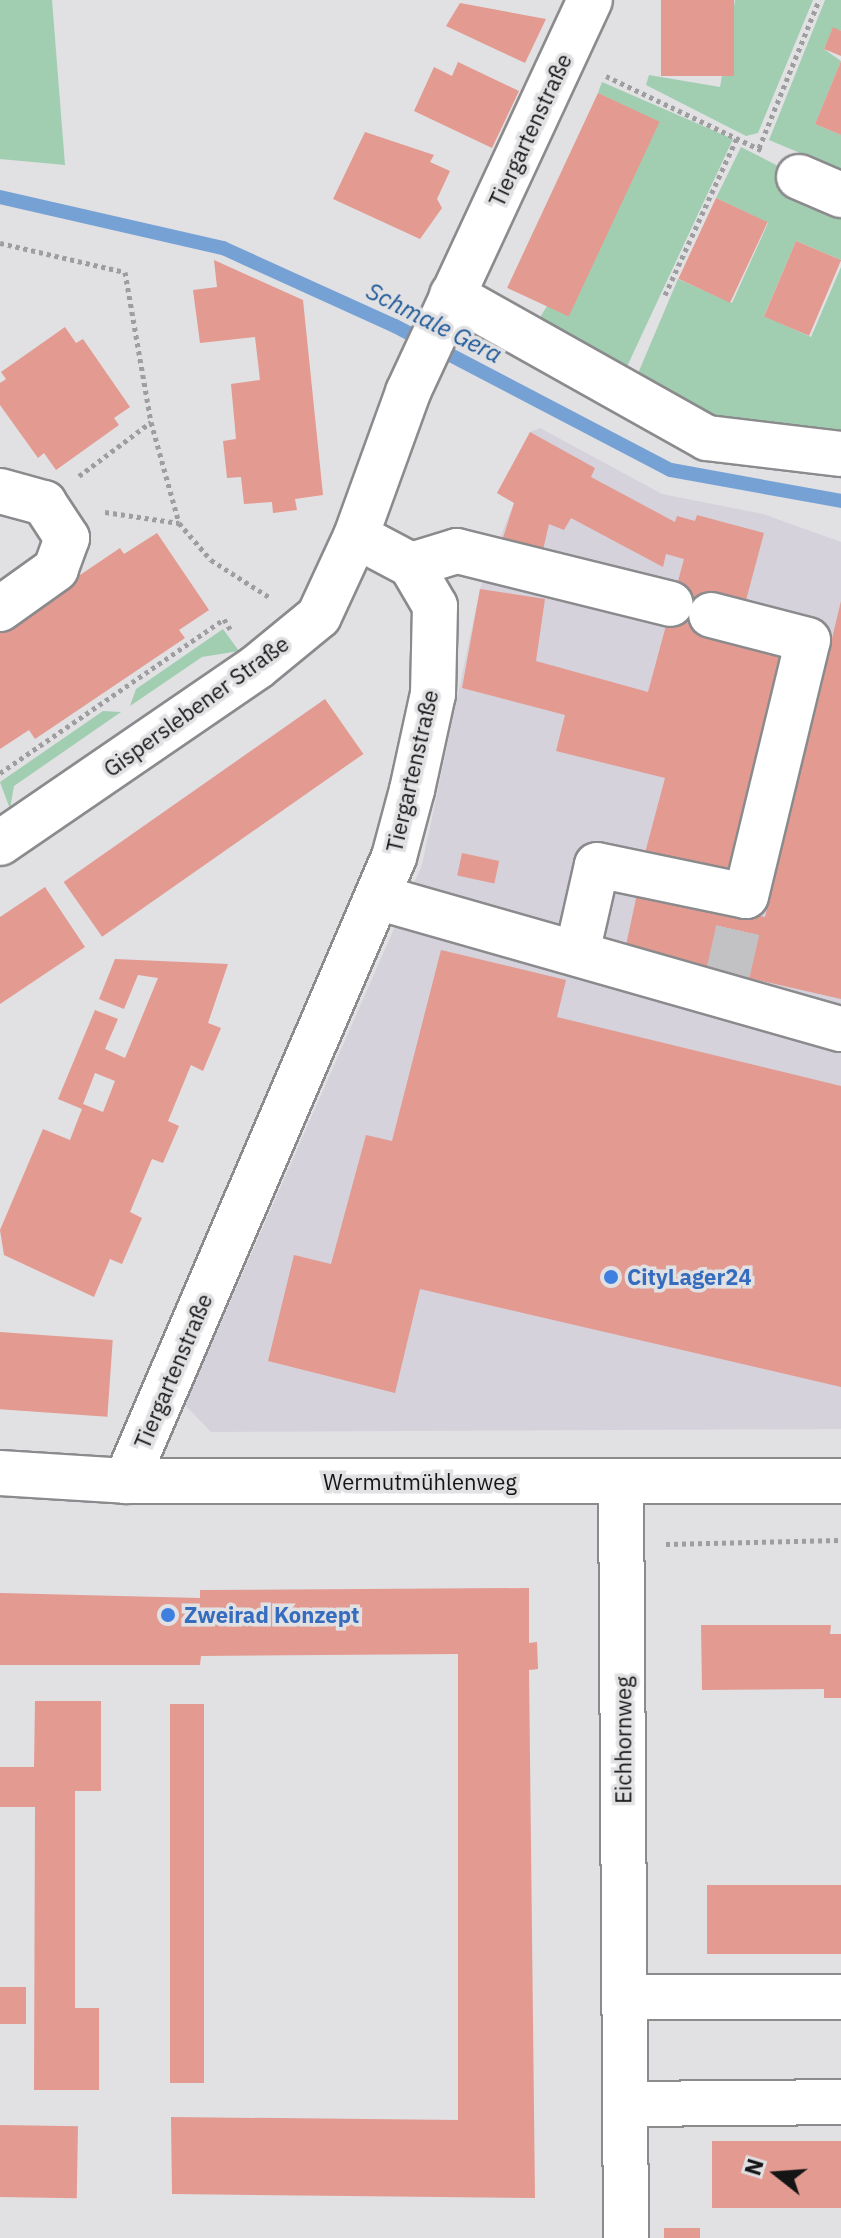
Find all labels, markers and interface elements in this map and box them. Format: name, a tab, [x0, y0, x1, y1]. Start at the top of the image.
street label: Tiergartenstraße	[483, 49, 577, 211]
water label: Schmale Gera	[361, 276, 507, 370]
street label: Gisperslebener Straße	[98, 630, 294, 782]
street label: Tiergartenstraße	[381, 687, 443, 855]
place label: CityLager24	[627, 1264, 752, 1290]
marker: CityLager24	[602, 1268, 620, 1286]
street label: Tiergartenstraße	[129, 1290, 217, 1452]
street label: Wermutmühlenweg	[323, 1469, 517, 1495]
place label: Zweirad Konzept	[184, 1602, 359, 1628]
marker: Zweirad Konzept	[159, 1606, 177, 1624]
street label: Eichhornweg	[610, 1676, 636, 1804]
north arrow	[737, 2134, 817, 2214]
text: N	[737, 2155, 770, 2179]

